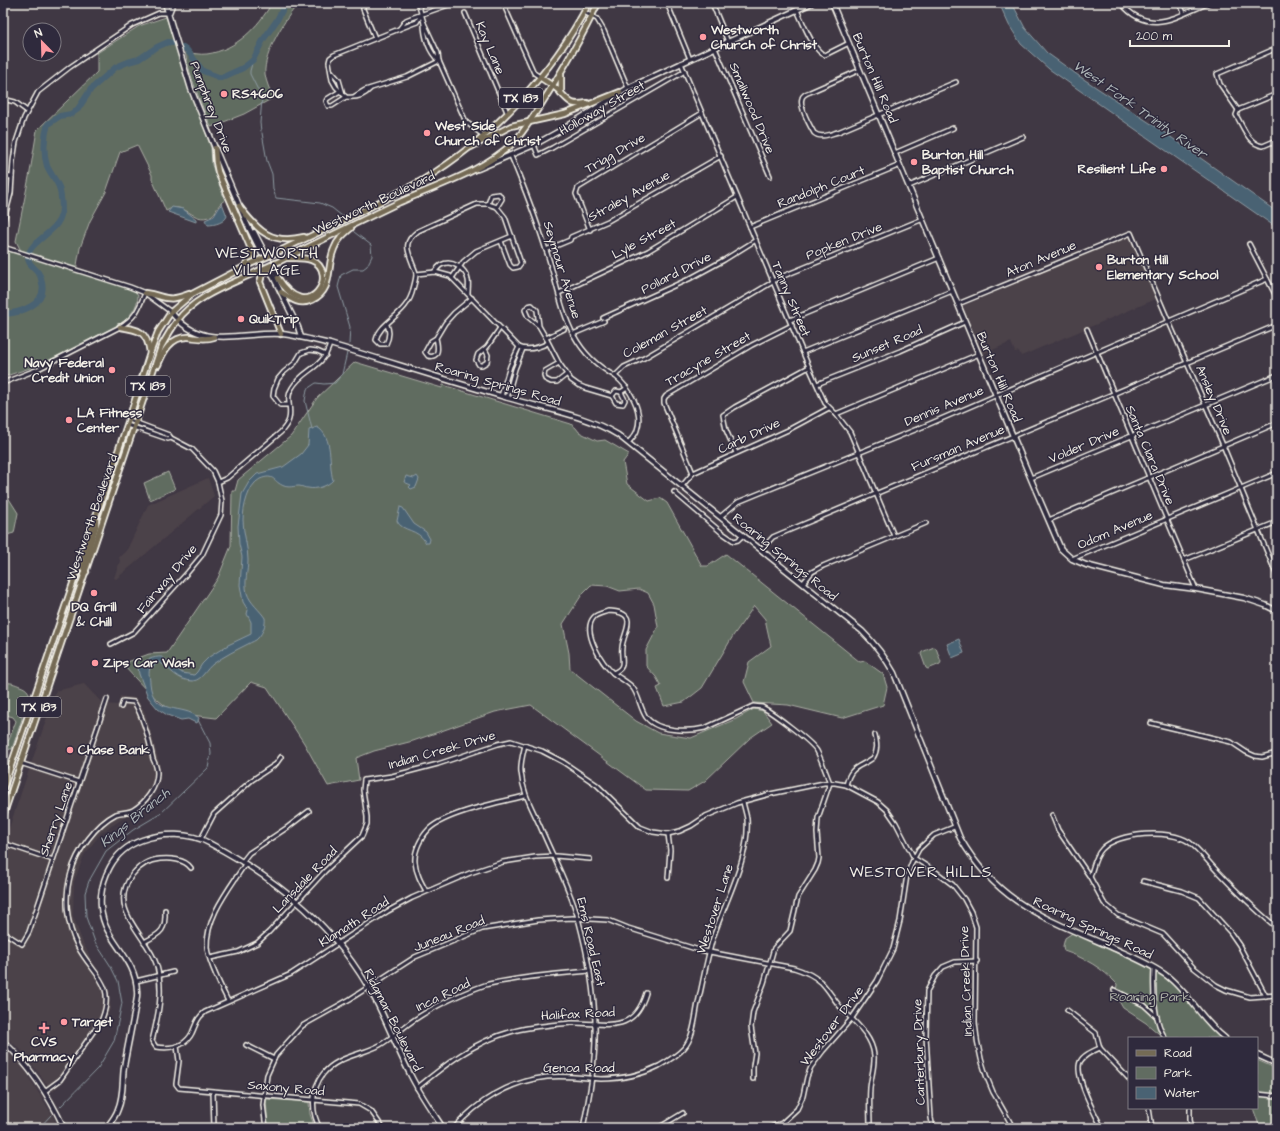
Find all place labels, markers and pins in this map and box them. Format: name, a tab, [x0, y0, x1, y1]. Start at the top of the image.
place label: Westworth Church of Christ	[710, 21, 818, 54]
marker: Westworth Church of Christ	[698, 32, 708, 42]
place label: RS4606	[232, 85, 284, 103]
marker: RS4606	[219, 89, 229, 99]
place label: West Side Church of Christ	[434, 117, 542, 150]
marker: West Side Church of Christ	[422, 128, 432, 138]
place label: Burton Hill Baptist Church	[922, 146, 1014, 180]
marker: Burton Hill Baptist Church	[909, 157, 919, 167]
place label: Resilient Life	[1077, 160, 1156, 178]
marker: Resilient Life	[1159, 164, 1169, 174]
place label: Burton Hill Elementary School	[1107, 251, 1219, 285]
marker: Burton Hill Elementary School	[1094, 262, 1104, 272]
place label: QuikTrip	[249, 310, 300, 329]
marker: QuikTrip	[236, 314, 246, 324]
place label: Navy Federal Credit Union	[25, 354, 104, 387]
marker: Navy Federal Credit Union	[107, 365, 117, 375]
place label: LA Fitness Center	[77, 404, 143, 437]
marker: LA Fitness Center	[64, 415, 74, 425]
marker: DQ Grill & Chill	[89, 588, 99, 598]
place label: DQ Grill & Chill	[71, 598, 117, 631]
place label: Zips Car Wash	[103, 654, 195, 673]
marker: Zips Car Wash	[90, 658, 100, 668]
place label: Chase Bank	[78, 741, 150, 759]
marker: Chase Bank	[65, 745, 75, 755]
place label: Target	[71, 1013, 114, 1033]
marker: Target	[59, 1017, 69, 1027]
marker: CVS Pharmacy	[39, 1023, 49, 1033]
place label: CVS Pharmacy	[14, 1033, 75, 1067]

